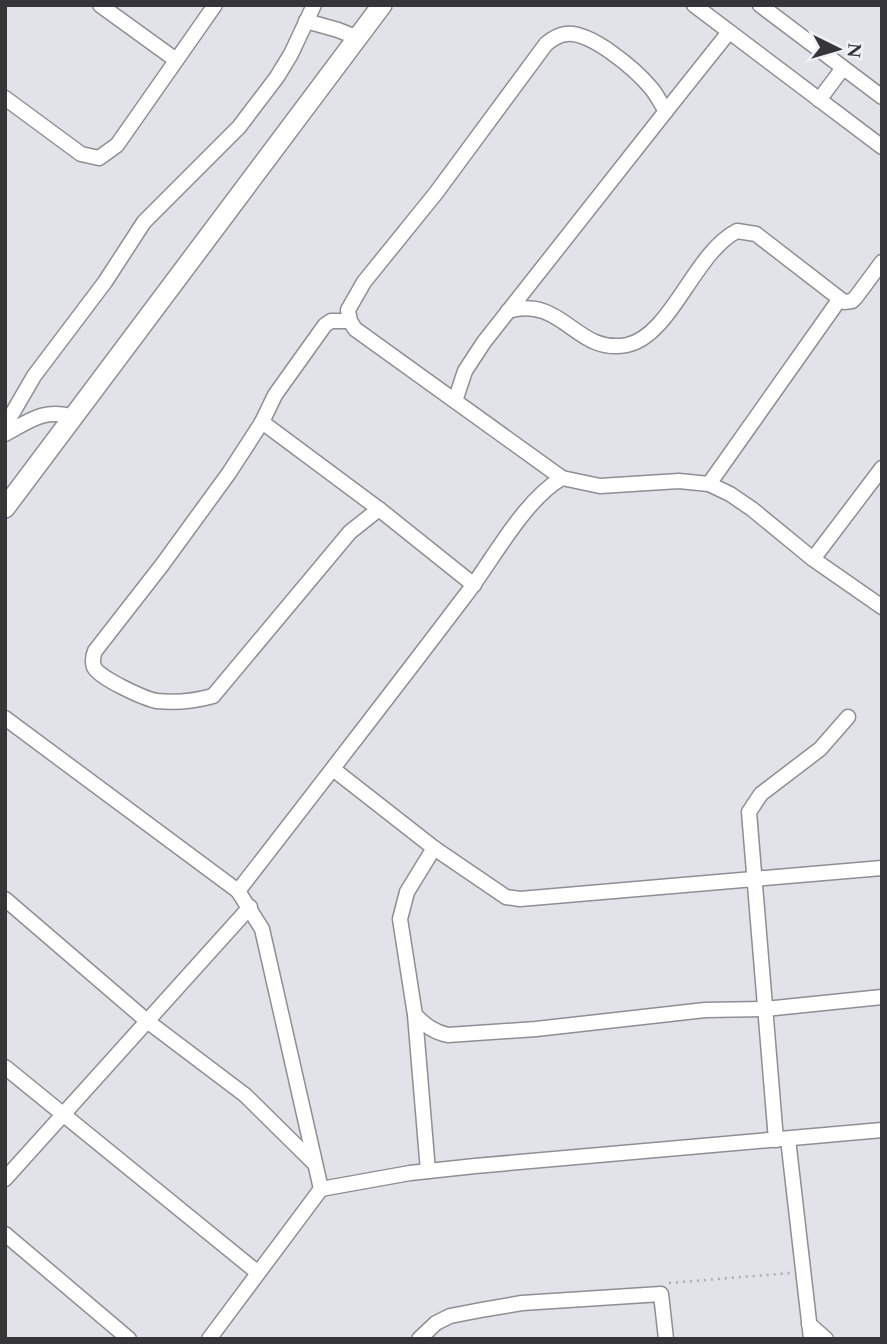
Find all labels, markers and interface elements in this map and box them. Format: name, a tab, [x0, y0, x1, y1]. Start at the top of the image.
north arrow	[803, 14, 873, 84]
text: N	[838, 41, 869, 59]

